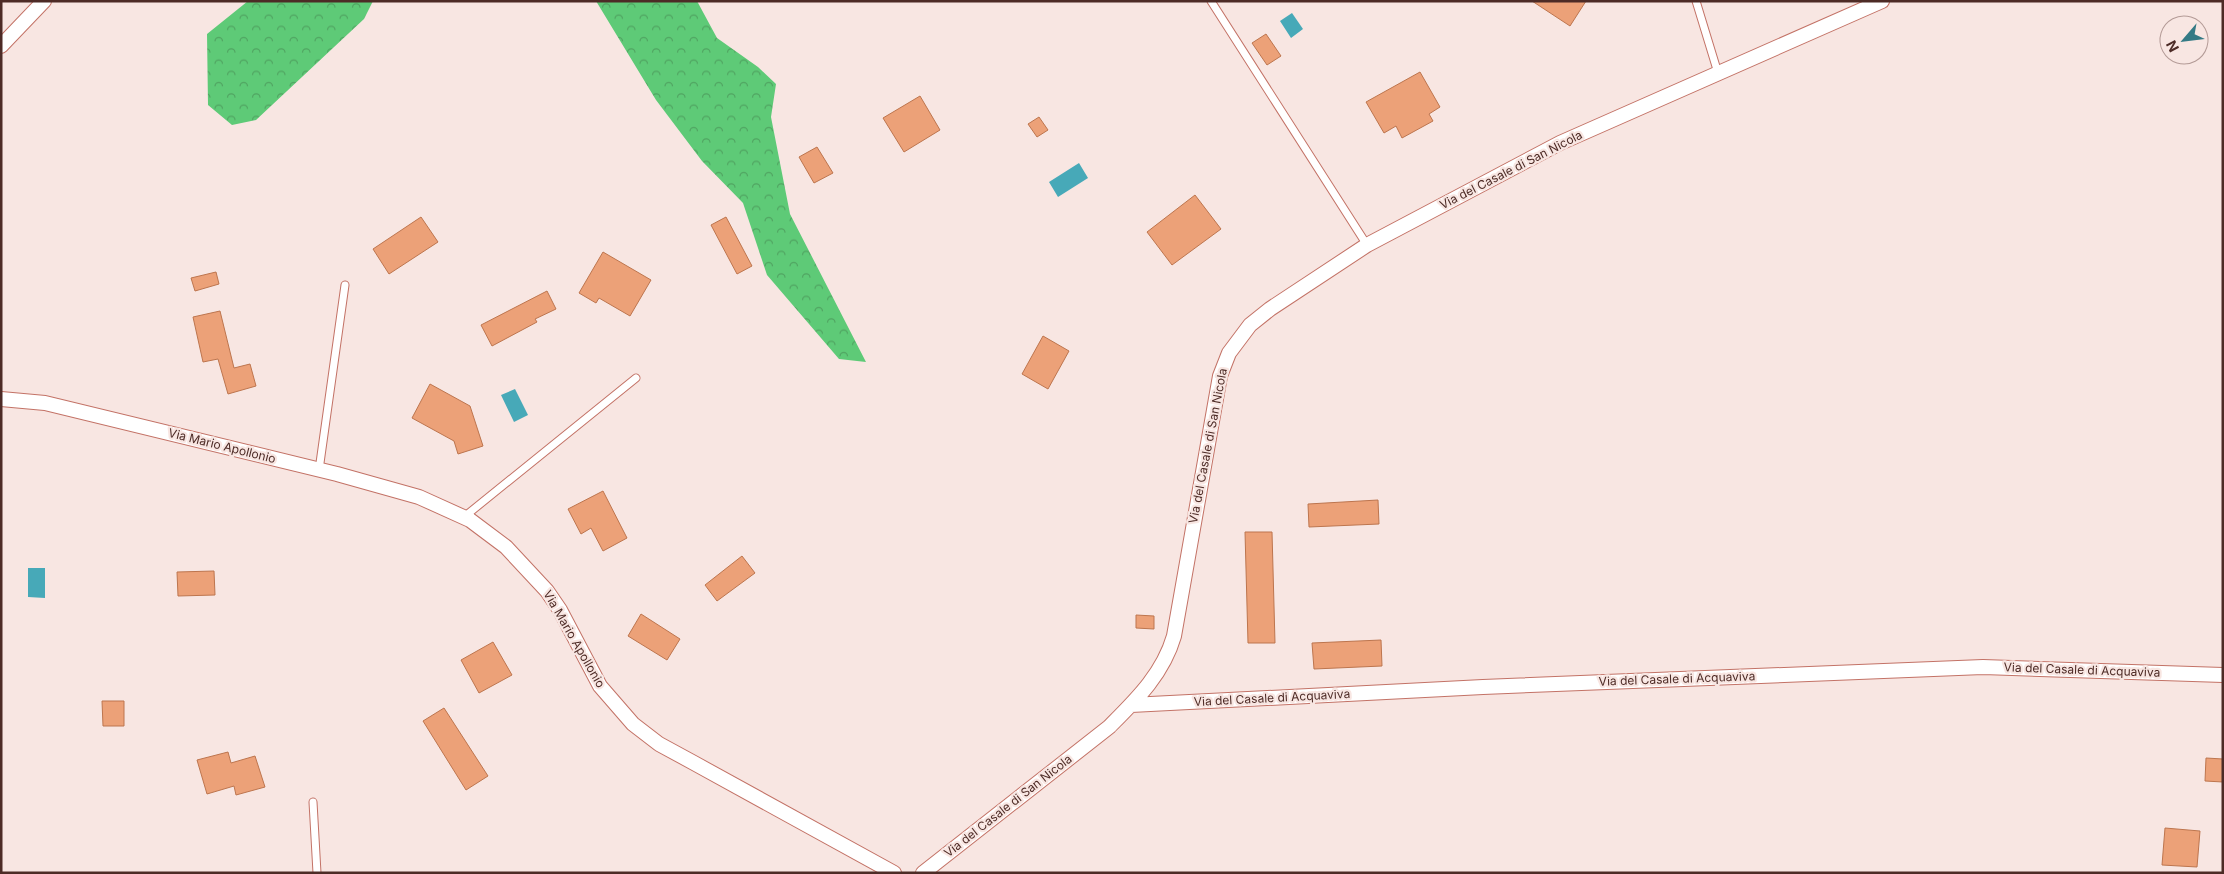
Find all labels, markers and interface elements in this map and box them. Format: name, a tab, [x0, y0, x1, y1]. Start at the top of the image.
north arrow	[2159, 15, 2209, 65]
text: N	[2162, 38, 2182, 55]
street label: Via del Casale di San Nicola	[1437, 127, 1585, 212]
street label: Via del Casale di San Nicola	[1185, 367, 1230, 525]
street label: Via Mario Apollonio	[167, 425, 277, 466]
street label: Via Mario Apollonio	[540, 587, 608, 690]
street label: Via del Casale di Acquaviva	[2003, 659, 2161, 680]
street label: Via del Casale di Acquaviva	[1598, 668, 1756, 689]
street label: Via del Casale di Acquaviva	[1193, 686, 1351, 709]
street label: Via del Casale di San Nicola	[941, 751, 1075, 860]

